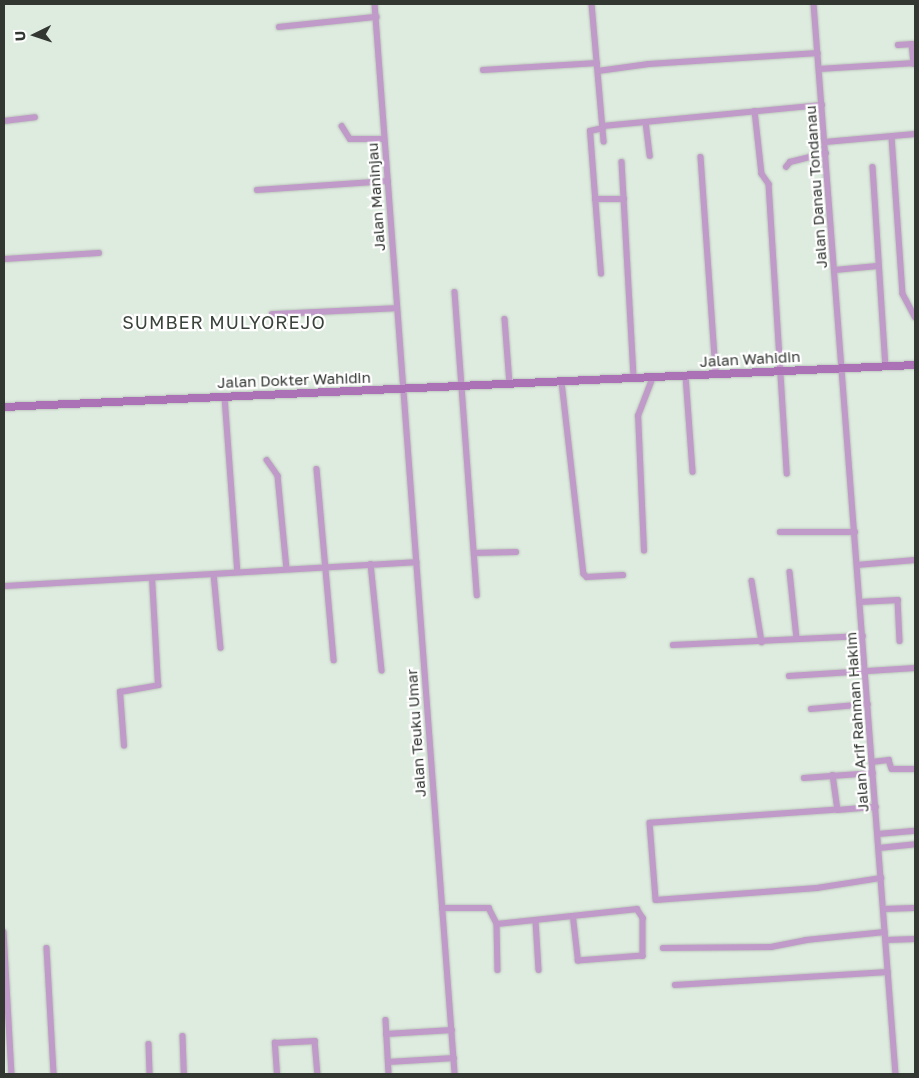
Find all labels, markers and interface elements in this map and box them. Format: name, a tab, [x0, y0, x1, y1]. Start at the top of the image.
north arrow	[10, 10, 60, 60]
text: U	[11, 30, 28, 42]
street label: Jalan Danau Tondanau	[801, 105, 831, 269]
street label: Jalan Maninjau	[363, 142, 389, 252]
district label: SUMBER MULYOREJO	[120, 311, 328, 333]
street label: Jalan Wahidin	[699, 347, 801, 371]
street label: Jalan Dokter Wahidin	[217, 368, 371, 392]
street label: Jalan Arif Rahman Hakim	[842, 631, 872, 813]
street label: Jalan Teuku Umar	[403, 668, 429, 798]

